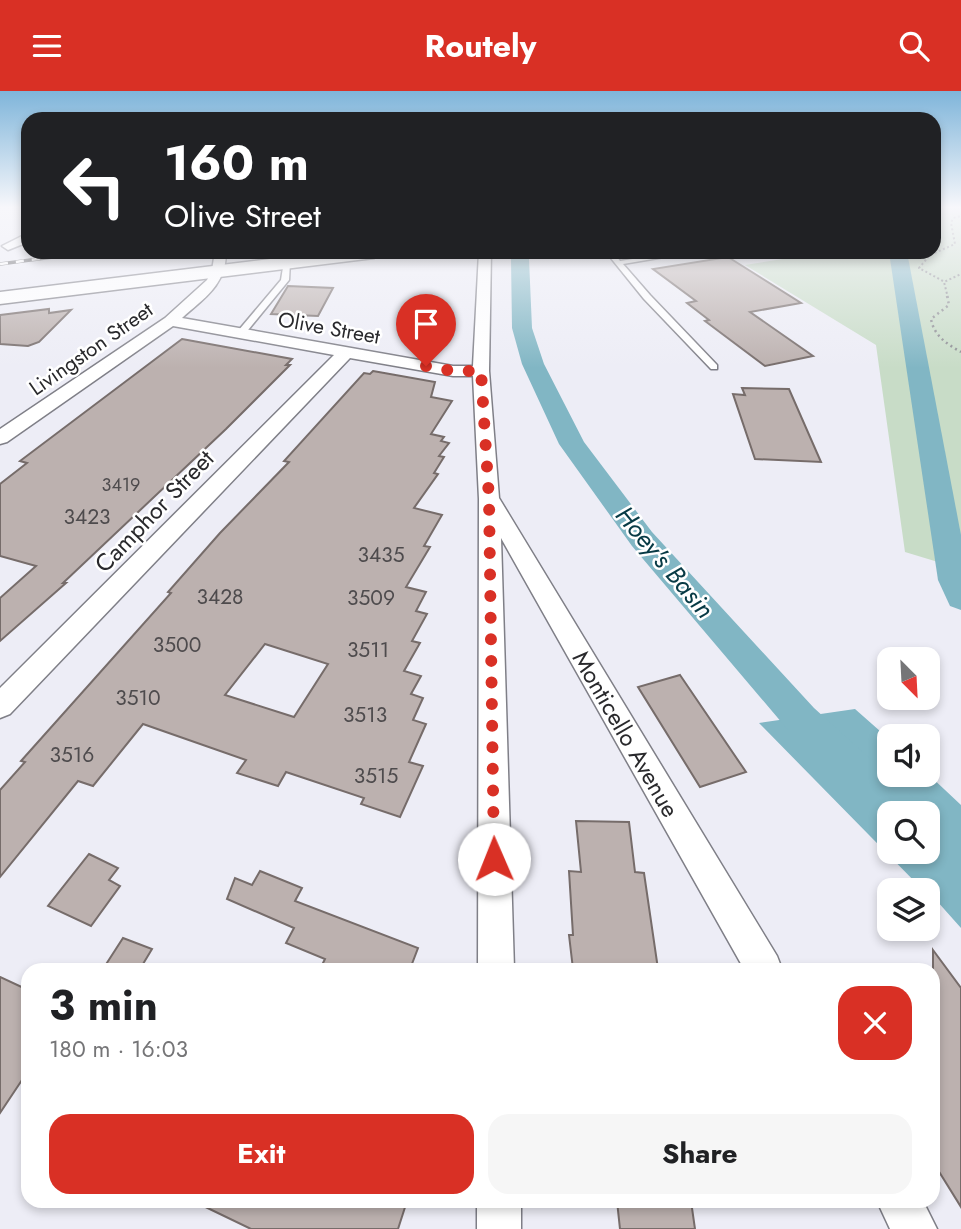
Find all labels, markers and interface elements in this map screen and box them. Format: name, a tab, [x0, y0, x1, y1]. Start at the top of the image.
text: Routely	[425, 23, 536, 69]
icon: menu	[28, 27, 66, 65]
icon: search	[895, 27, 933, 65]
text: 160 m	[164, 128, 309, 198]
icon: left	[49, 140, 140, 231]
text: Olive Street	[164, 193, 321, 239]
pin	[396, 294, 456, 366]
street label: Livingston Street	[23, 295, 159, 403]
street label: Olive Street	[276, 304, 382, 352]
icon: arrive	[407, 305, 445, 343]
street label: Camphor Street	[86, 442, 222, 580]
house number: 3419	[102, 472, 140, 498]
water label: Hoey's Basin	[607, 497, 723, 627]
house number: 3423	[63, 502, 111, 532]
house number: 3435	[357, 540, 405, 570]
house number: 3428	[196, 582, 244, 612]
house number: 3509	[347, 583, 395, 613]
house number: 3500	[153, 630, 201, 660]
house number: 3511	[347, 635, 389, 665]
street label: Monticello Avenue	[564, 644, 688, 824]
north arrow	[877, 647, 940, 711]
map controls	[877, 647, 940, 941]
house number: 3510	[115, 683, 161, 713]
house number: 3513	[343, 700, 387, 730]
button: sound	[877, 724, 940, 787]
house number: 3516	[50, 740, 94, 770]
house number: 3515	[354, 761, 398, 791]
button: search	[877, 801, 940, 864]
position arrow	[457, 822, 531, 896]
button: layers	[877, 878, 940, 941]
text: 3 min	[49, 975, 158, 1036]
button: close	[838, 986, 912, 1060]
text: 180 m · 16:03	[49, 1032, 188, 1066]
button: Exit	[49, 1114, 474, 1194]
button: Share	[488, 1114, 912, 1194]

